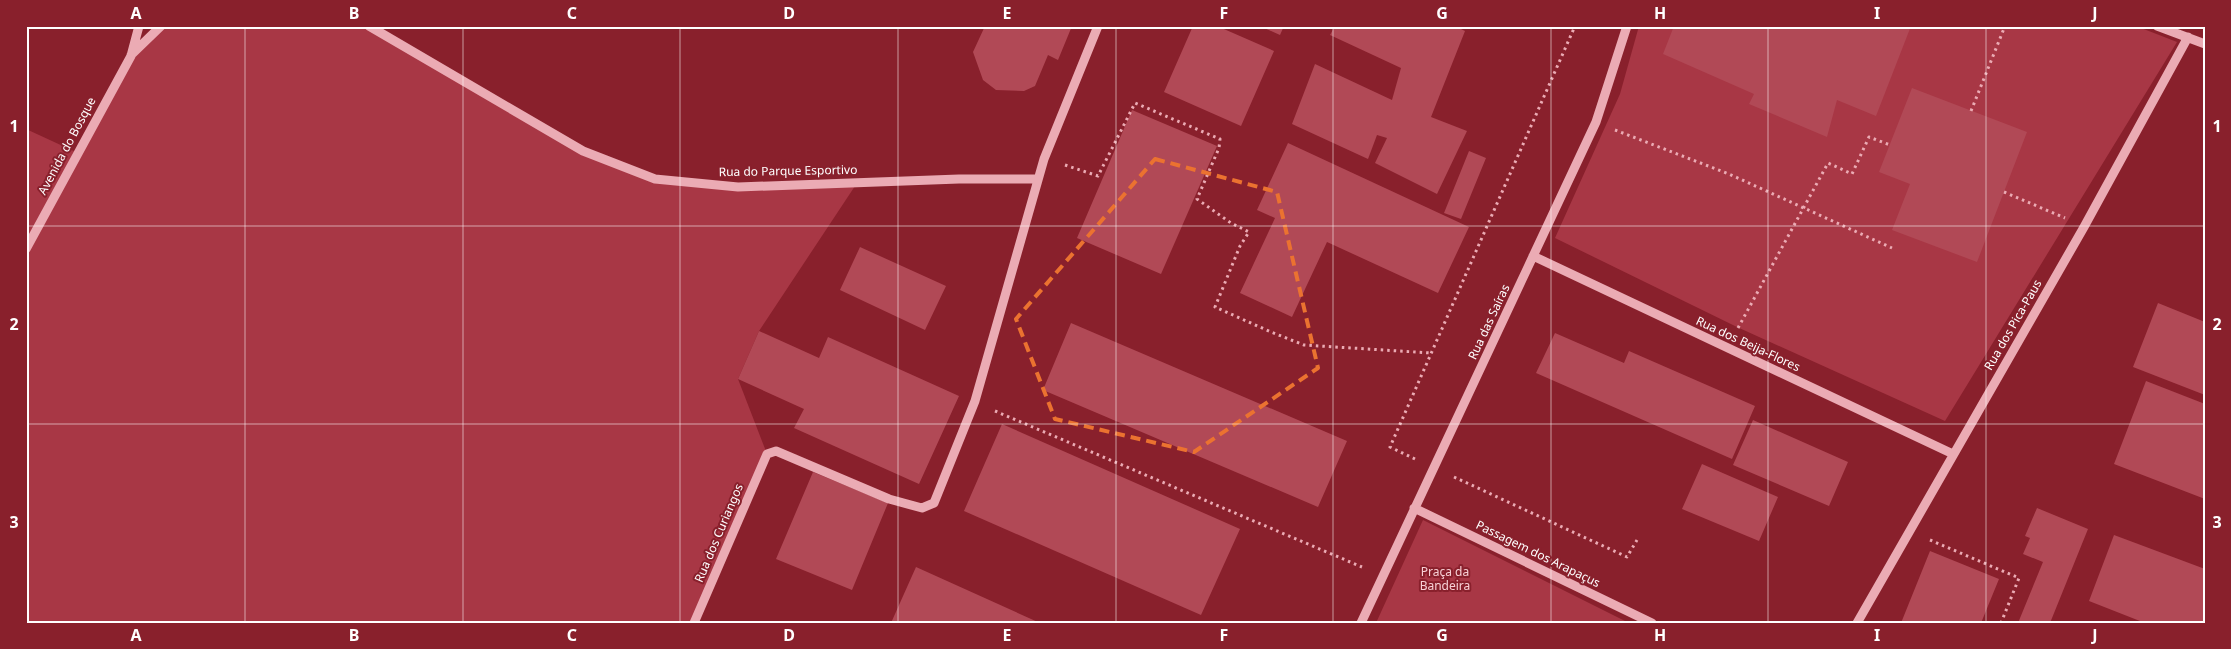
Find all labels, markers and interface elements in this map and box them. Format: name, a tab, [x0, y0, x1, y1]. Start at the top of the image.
text: A	[130, 2, 142, 24]
text: B	[349, 2, 359, 24]
text: C	[567, 2, 577, 24]
text: D	[783, 2, 795, 24]
text: E	[1003, 2, 1012, 24]
text: F	[1220, 2, 1228, 24]
text: G	[1436, 2, 1448, 24]
text: H	[1654, 2, 1666, 24]
text: I	[1874, 2, 1880, 24]
text: J	[2090, 2, 2098, 24]
street label: Avenida do Bosque	[34, 94, 100, 198]
text: 1	[9, 115, 19, 137]
text: 1	[2212, 115, 2222, 137]
street label: Rua do Parque Esportivo	[719, 161, 857, 180]
street label: Rua dos Pica-Paus	[1980, 276, 2046, 373]
street label: Rua das Saíras	[1464, 281, 1514, 362]
street label: Rua dos Beija-Flores	[1693, 312, 1803, 375]
text: 2	[9, 313, 19, 335]
text: 2	[2212, 313, 2222, 335]
street label: Rua dos Curiangos	[690, 481, 747, 585]
text: 3	[9, 511, 19, 533]
text: 3	[2212, 511, 2222, 533]
street label: Passagem dos Arapaçus	[1473, 516, 1603, 591]
park label: Praça da Bandeira	[1420, 563, 1470, 594]
text: A	[130, 624, 142, 646]
text: B	[349, 624, 359, 646]
text: C	[567, 624, 577, 646]
text: D	[783, 624, 795, 646]
text: E	[1003, 624, 1012, 646]
text: F	[1220, 624, 1228, 646]
text: G	[1436, 624, 1448, 646]
text: H	[1654, 624, 1666, 646]
text: I	[1874, 624, 1880, 646]
text: J	[2090, 624, 2098, 646]

